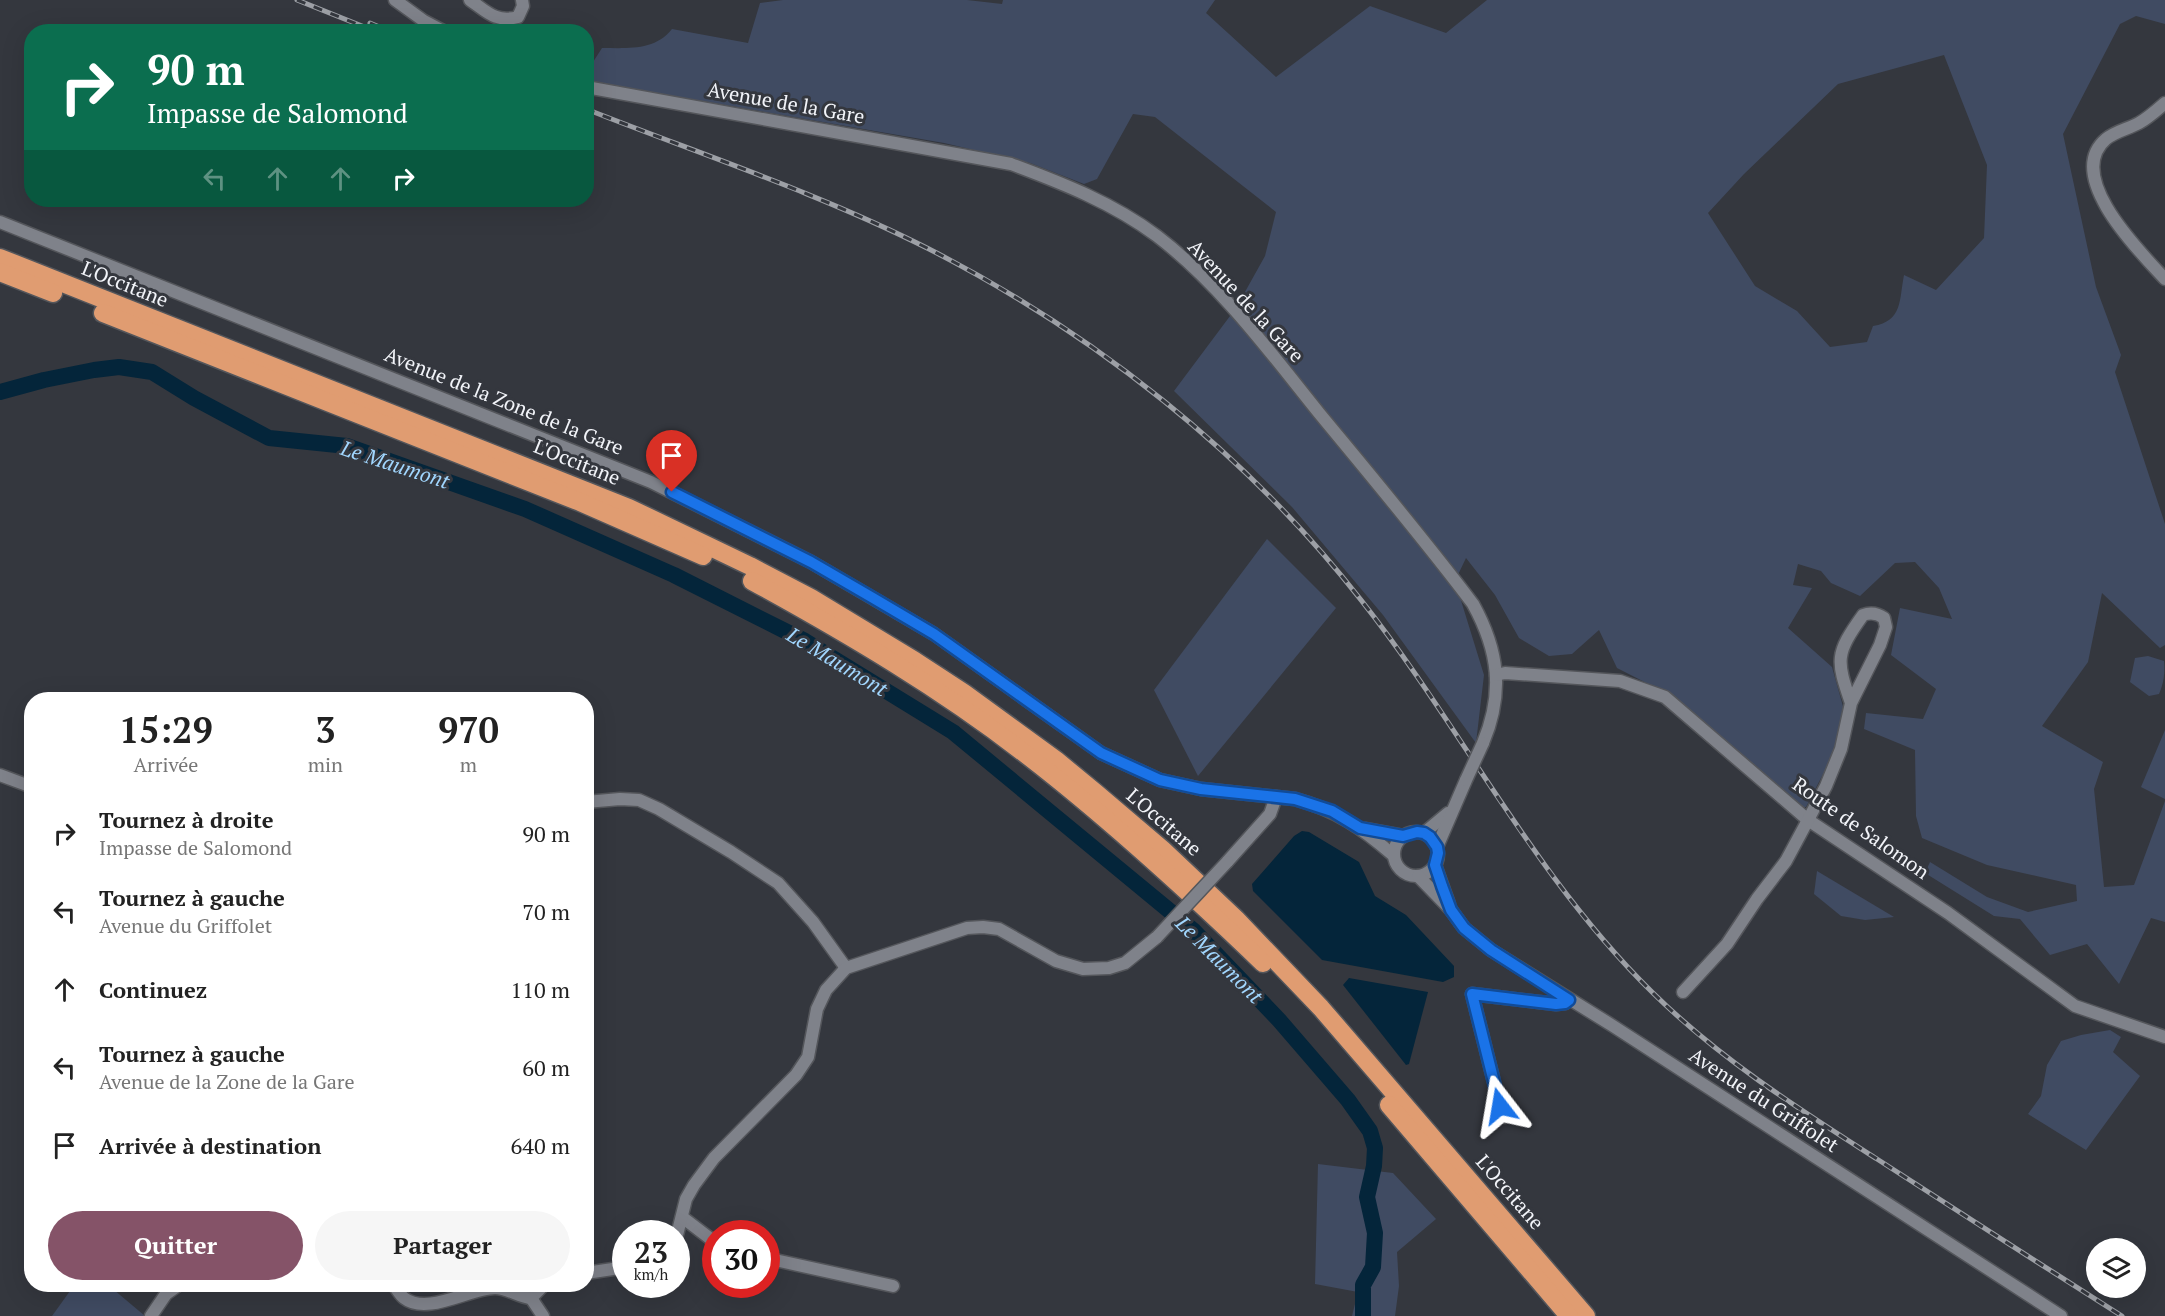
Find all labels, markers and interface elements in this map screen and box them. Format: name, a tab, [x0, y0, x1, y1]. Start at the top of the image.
text: 90 m	[147, 41, 245, 97]
icon: right	[48, 48, 126, 126]
street label: Avenue de la Gare	[705, 75, 867, 130]
text: Impasse de Salomond	[147, 95, 408, 131]
icon: left	[198, 162, 231, 195]
icon: ahead	[261, 162, 294, 195]
icon: ahead	[324, 162, 357, 195]
icon: right	[387, 162, 420, 195]
street label: Avenue de la Gare	[1182, 233, 1310, 368]
street label: L'Occitane	[78, 254, 172, 313]
street label: Avenue de la Zone de la Gare	[381, 340, 628, 461]
pin	[646, 430, 697, 492]
street label: L'Occitane	[530, 432, 624, 491]
water label: Le Maumont	[336, 433, 454, 495]
icon: arrive	[655, 439, 688, 472]
water label: Le Maumont	[781, 620, 894, 703]
text: 15:29	[119, 706, 213, 753]
text: 3	[315, 706, 336, 753]
text: 970	[438, 706, 499, 753]
text: Arrivée	[133, 751, 198, 778]
text: min	[308, 751, 343, 778]
text: m	[460, 751, 477, 778]
street label: Route de Salomon	[1787, 770, 1935, 885]
street label: L'Occitane	[1121, 782, 1208, 862]
text: Tournez à droite	[99, 805, 274, 834]
icon: right	[48, 817, 81, 850]
text: 90 m	[522, 819, 570, 848]
text: Impasse de Salomond	[99, 834, 292, 861]
text: Tournez à gauche	[99, 883, 285, 912]
icon: left	[48, 895, 81, 928]
text: 70 m	[522, 897, 570, 926]
water label: Le Maumont	[1169, 909, 1270, 1010]
text: Avenue du Griffolet	[99, 912, 272, 939]
icon: ahead	[48, 973, 81, 1006]
text: Continuez	[99, 975, 207, 1004]
text: 110 m	[510, 975, 570, 1004]
text: Tournez à gauche	[99, 1039, 285, 1068]
street label: Avenue du Griffolet	[1684, 1041, 1845, 1158]
icon: left	[48, 1051, 81, 1084]
text: 60 m	[522, 1053, 570, 1082]
text: Avenue de la Zone de la Gare	[99, 1068, 355, 1095]
position arrow	[1468, 1074, 1532, 1138]
icon: arrive	[48, 1129, 81, 1162]
text: Arrivée à destination	[99, 1131, 321, 1160]
text: 640 m	[510, 1131, 570, 1160]
street label: L'Occitane	[1470, 1148, 1550, 1235]
button: Quitter	[48, 1211, 303, 1280]
button: Partager	[315, 1211, 570, 1280]
speed limit sign: 30	[702, 1220, 780, 1298]
text: 23	[634, 1232, 668, 1272]
map controls	[2086, 1238, 2146, 1298]
button: layers	[2086, 1238, 2146, 1298]
text: km/h	[634, 1264, 668, 1284]

